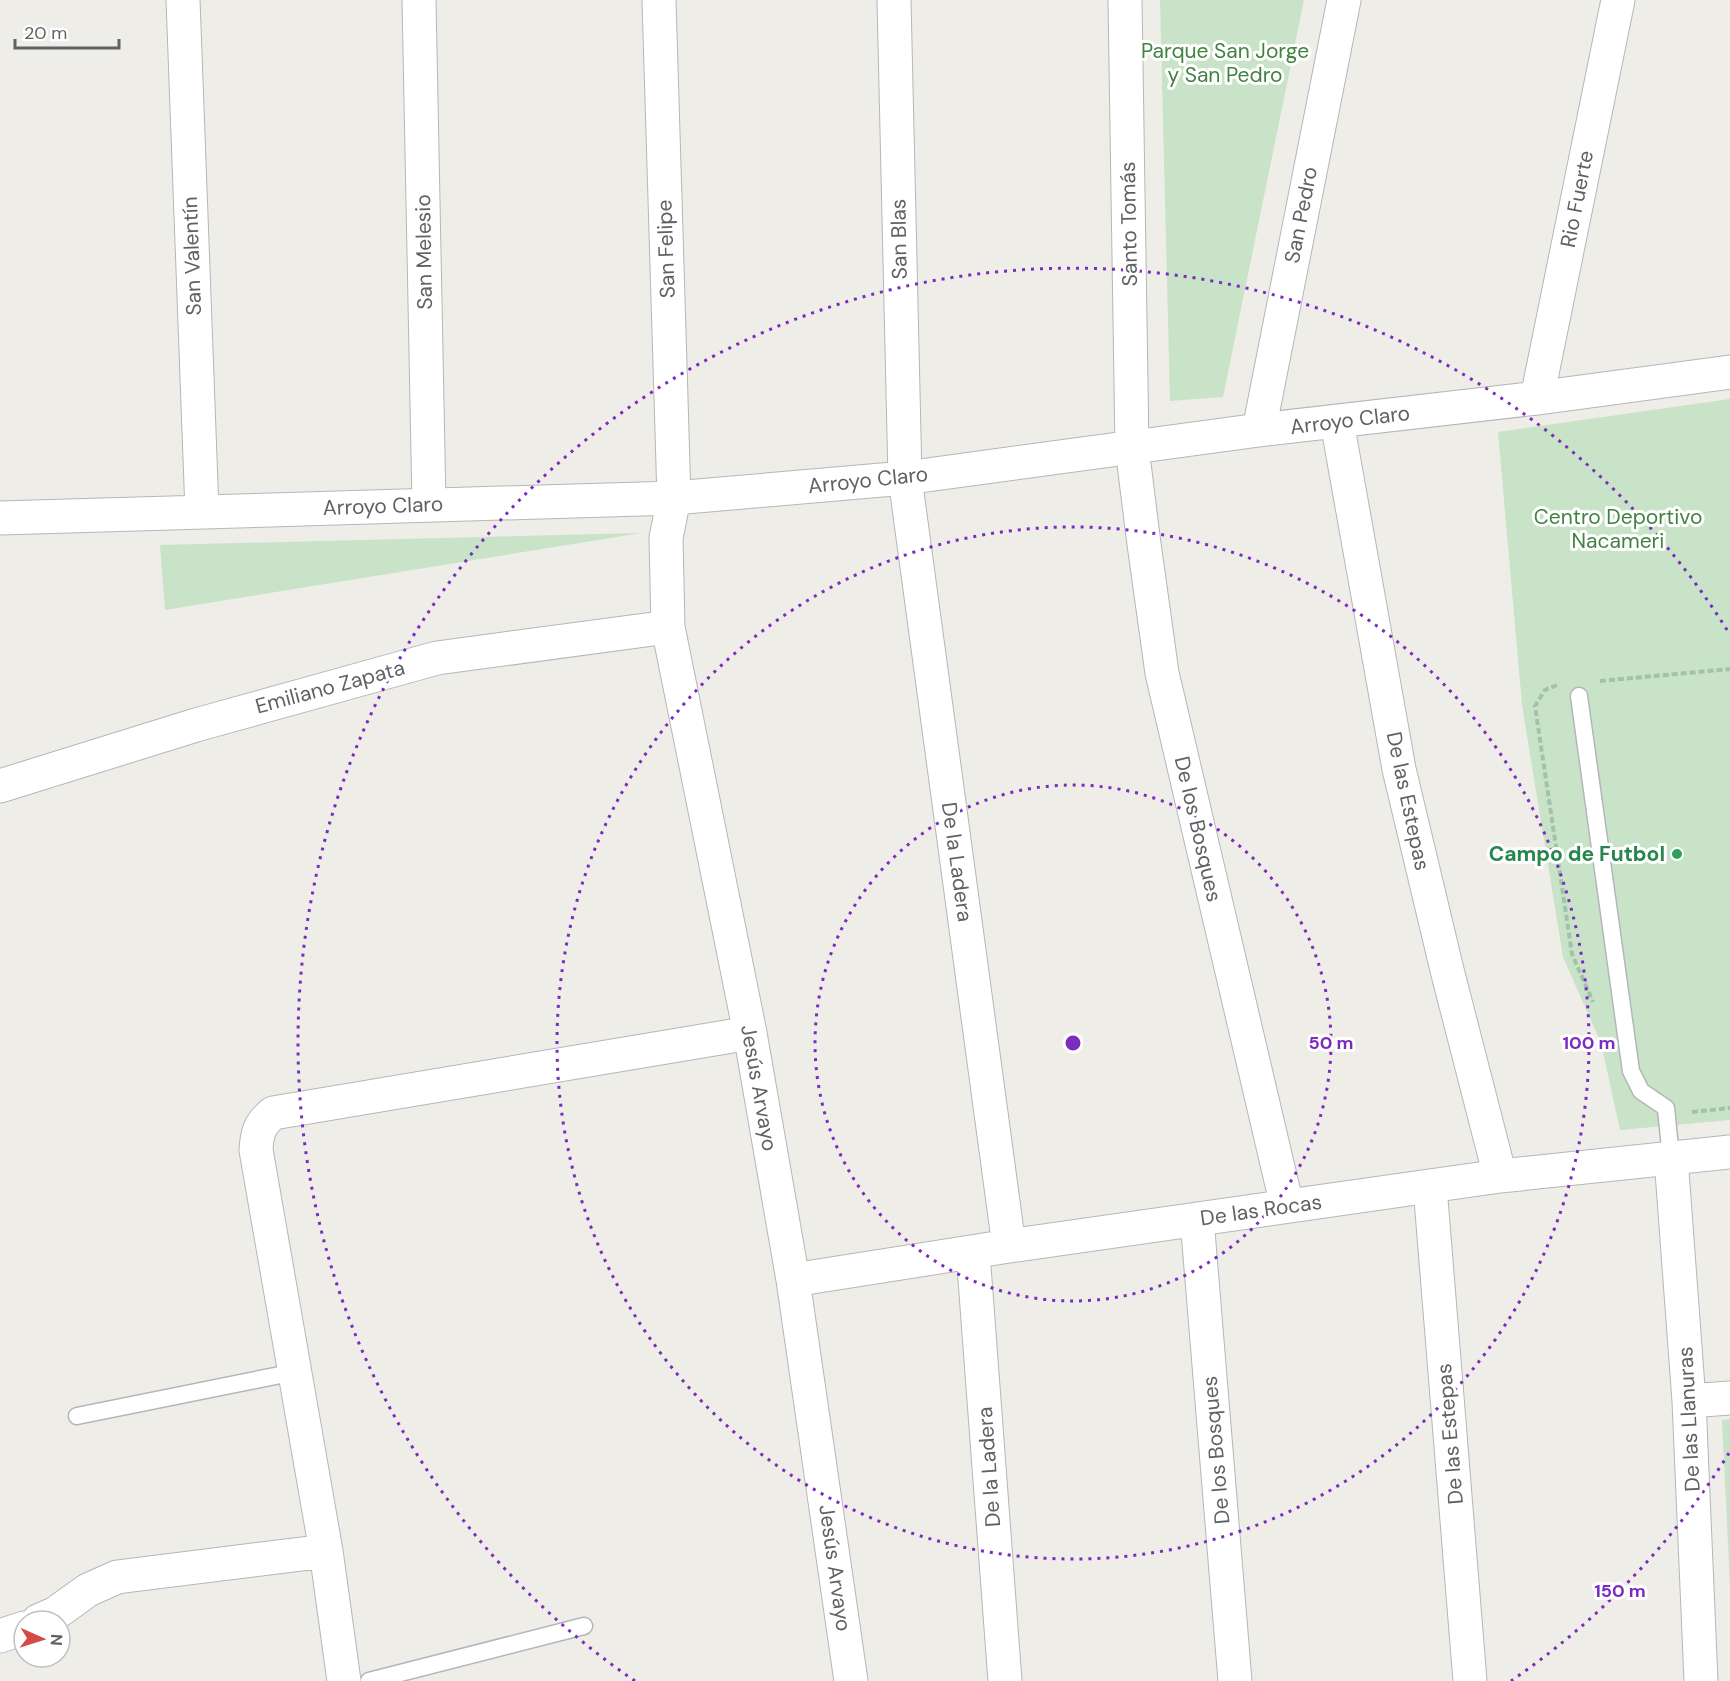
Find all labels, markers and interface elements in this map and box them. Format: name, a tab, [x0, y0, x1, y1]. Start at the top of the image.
scale bar	[15, 12, 118, 50]
text: 20 m	[24, 21, 67, 45]
park label: Parque San Jorge y San Pedro	[1141, 37, 1309, 89]
street label: Rio Fuerte	[1554, 148, 1600, 250]
street label: Santo Tomás	[1114, 161, 1144, 287]
street label: San Pedro	[1278, 164, 1324, 266]
street label: San Melesio	[409, 194, 439, 310]
street label: San Valentín	[176, 196, 208, 316]
street label: San Blas	[884, 198, 914, 280]
street label: San Felipe	[650, 199, 682, 299]
street label: Arroyo Claro	[1289, 399, 1411, 441]
street label: Arroyo Claro	[807, 460, 929, 500]
street label: Arroyo Claro	[322, 490, 444, 522]
park label: Centro Deportivo Nacameri	[1534, 503, 1702, 555]
street label: Emiliano Zapata	[252, 654, 408, 720]
street label: De las Estepas	[1380, 729, 1436, 873]
street label: De los Bosques	[1168, 753, 1228, 905]
street label: De la Ladera	[935, 800, 979, 924]
place label: Campo de Futbol	[1489, 840, 1665, 868]
marker: Campo de Futbol	[1670, 847, 1684, 861]
street label: Jesús Arvayo	[734, 1023, 784, 1153]
text: 50 m	[1308, 1031, 1354, 1055]
text: 100 m	[1562, 1031, 1616, 1055]
centre of rings	[1063, 1033, 1083, 1053]
street label: De las Rocas	[1198, 1188, 1324, 1232]
street label: De las Llanuras	[1671, 1346, 1707, 1492]
street label: De las Estepas	[1430, 1362, 1470, 1506]
street label: De los Bosques	[1196, 1375, 1236, 1525]
street label: De la Ladera	[971, 1406, 1007, 1528]
street label: Jesús Arvayo	[812, 1503, 858, 1633]
text: 150 m	[1594, 1579, 1646, 1603]
north arrow	[12, 1609, 72, 1669]
text: N	[46, 1633, 67, 1646]

